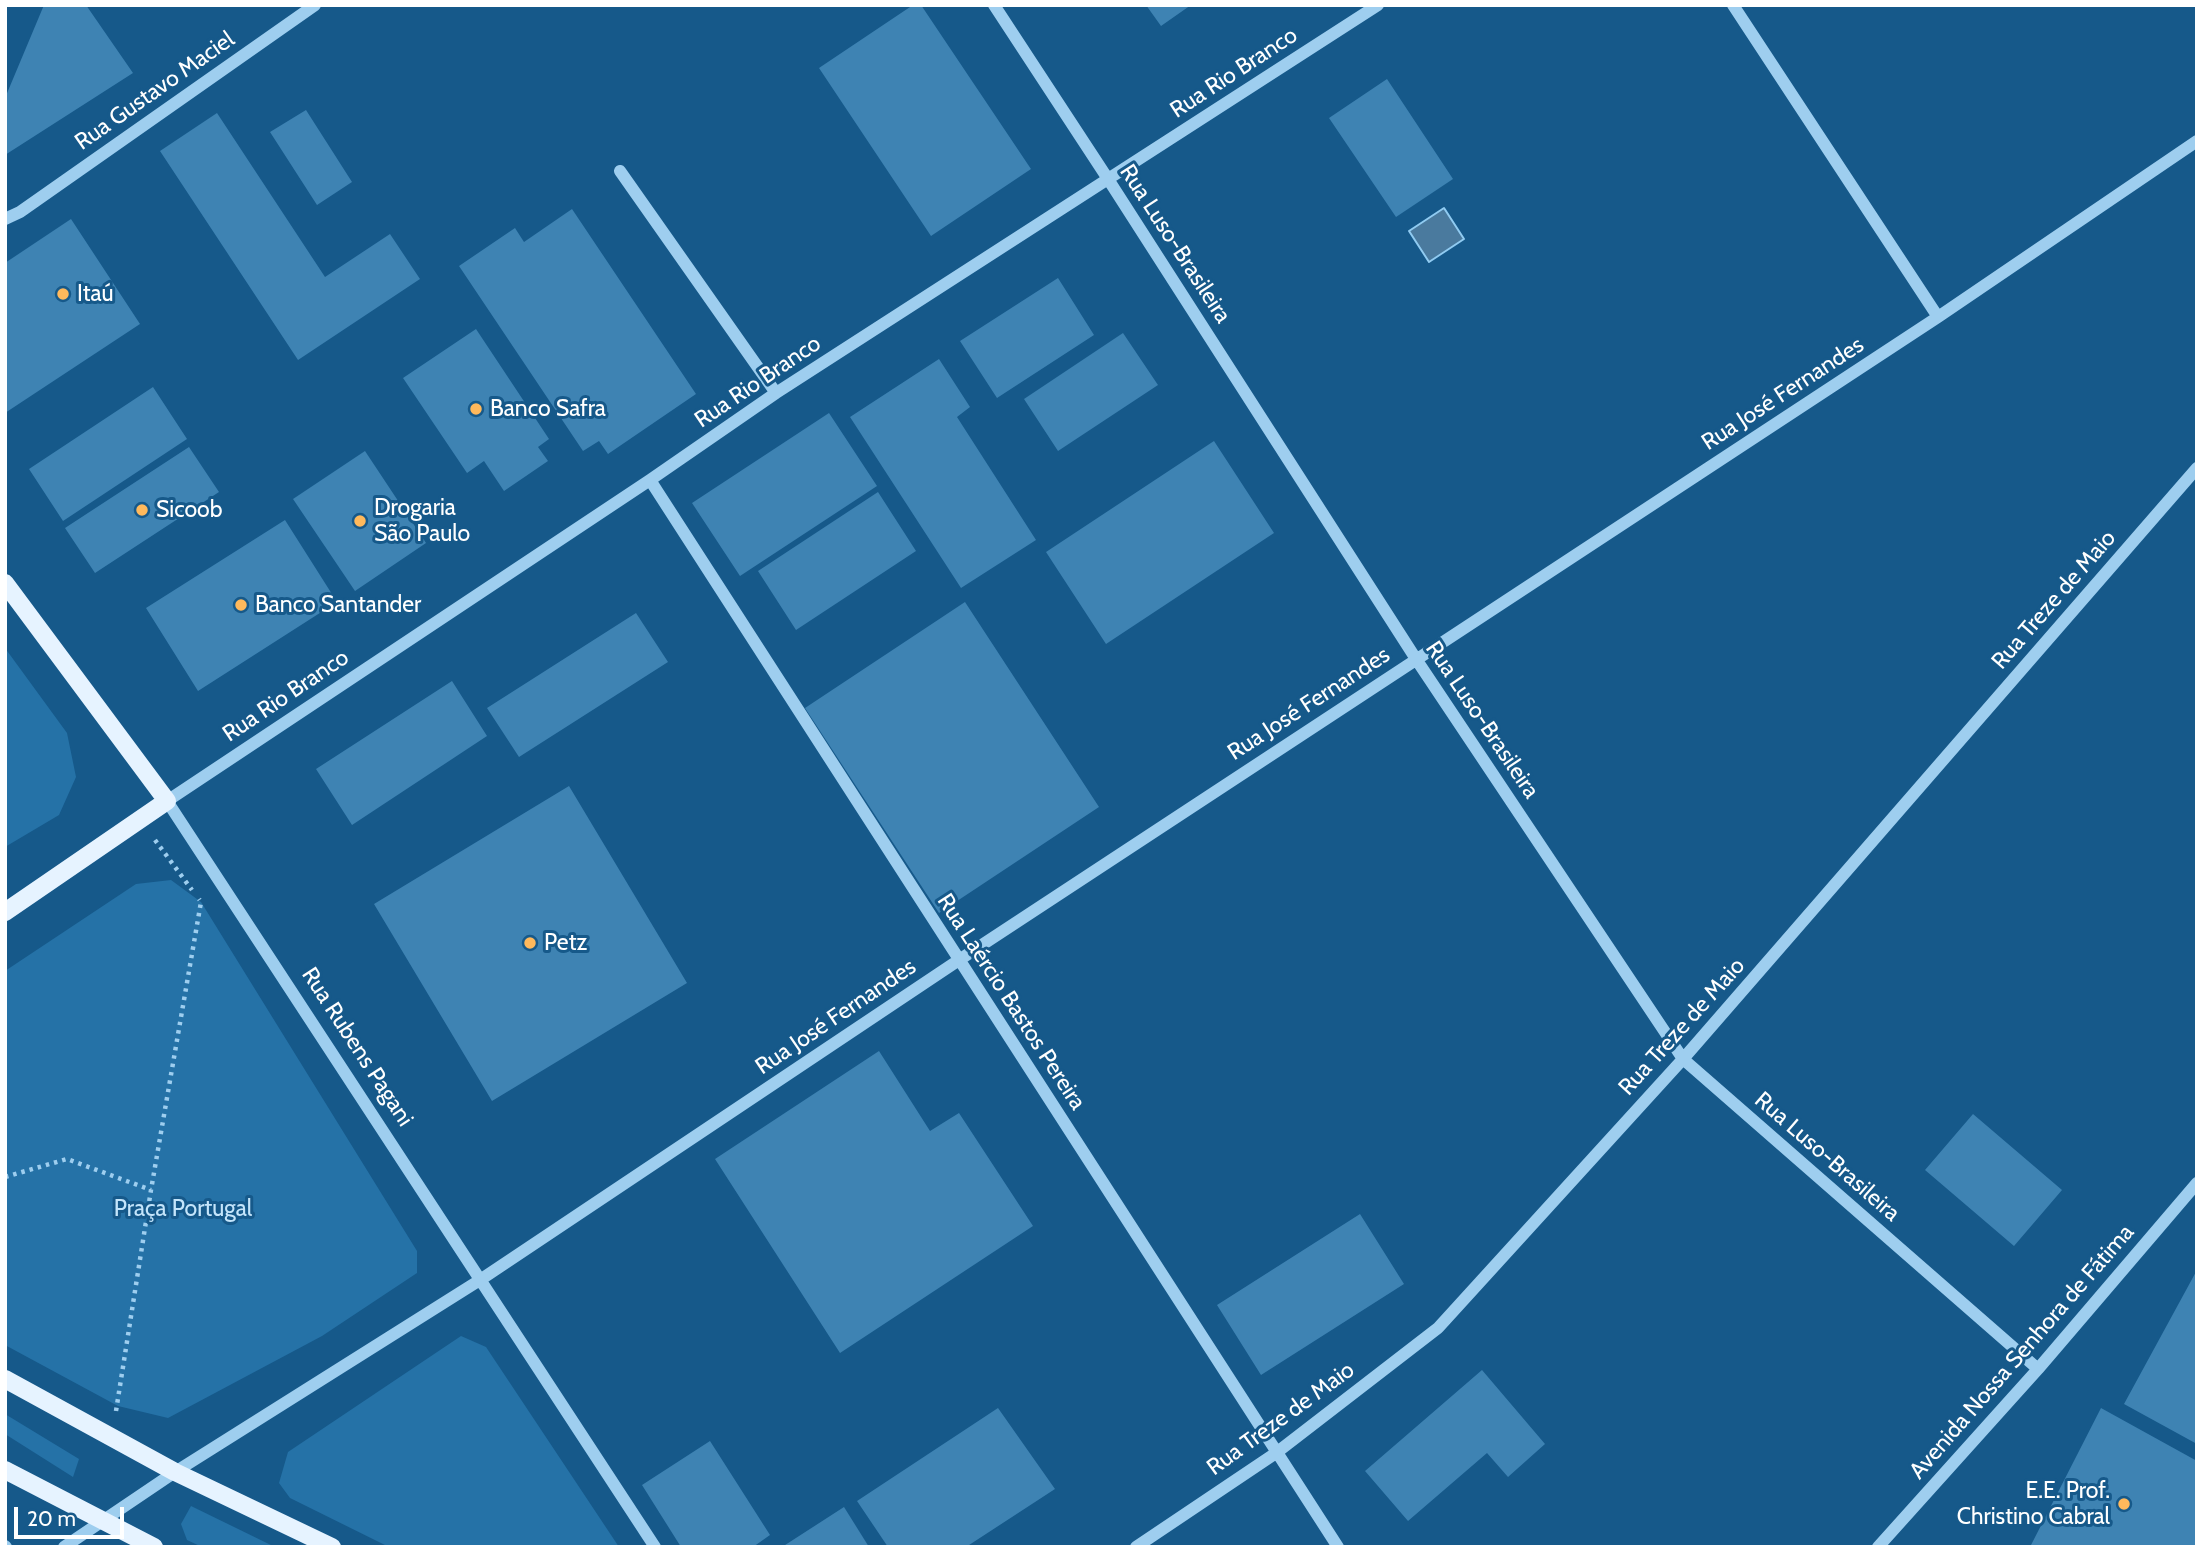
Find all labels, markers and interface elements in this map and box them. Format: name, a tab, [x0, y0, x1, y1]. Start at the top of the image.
street label: Rua Rio Branco	[1165, 22, 1303, 124]
street label: Rua Gustavo Maciel	[70, 26, 240, 156]
street label: Rua Luso-Brasileira	[1113, 160, 1237, 328]
place label: Itaú	[77, 280, 114, 308]
marker: Itaú	[55, 286, 71, 302]
street label: Rua Rio Branco	[690, 330, 826, 434]
street label: Rua José Fernandes	[1697, 331, 1869, 457]
place label: Banco Safra	[490, 395, 606, 423]
marker: Banco Safra	[468, 401, 484, 417]
place label: Drogaria São Paulo	[374, 494, 470, 548]
place label: Sicoob	[156, 496, 223, 524]
marker: Sicoob	[134, 502, 150, 518]
marker: Drogaria São Paulo	[352, 513, 368, 529]
street label: Rua Treze de Maio	[1986, 525, 2122, 675]
place label: Banco Santander	[255, 591, 421, 619]
marker: Banco Santander	[233, 597, 249, 613]
street label: Rua Luso-Brasileira	[1419, 636, 1545, 804]
street label: Rua José Fernandes	[1223, 641, 1395, 767]
street label: Rua Rio Branco	[218, 644, 354, 748]
street label: Rua Laércio Bastos Pereira	[931, 889, 1091, 1115]
place label: Petz	[544, 929, 587, 957]
marker: Petz	[522, 935, 538, 951]
street label: Rua José Fernandes	[751, 953, 921, 1081]
street label: Rua Treze de Maio	[1613, 953, 1751, 1101]
street label: Rua Rubens Pagani	[295, 962, 419, 1132]
street label: Rua Luso-Brasileira	[1749, 1086, 1905, 1228]
park label: Praça Portugal	[114, 1195, 252, 1223]
street label: Avenida Nossa Senhora de Fátima	[1904, 1219, 2140, 1485]
street label: Rua Treze de Maio	[1202, 1356, 1360, 1482]
place label: E.E. Prof. Christino Cabral	[1957, 1477, 2110, 1531]
scale bar	[18, 1492, 128, 1536]
marker: E.E. Prof. Christino Cabral	[2116, 1496, 2132, 1512]
text: 20 m	[27, 1506, 76, 1531]

